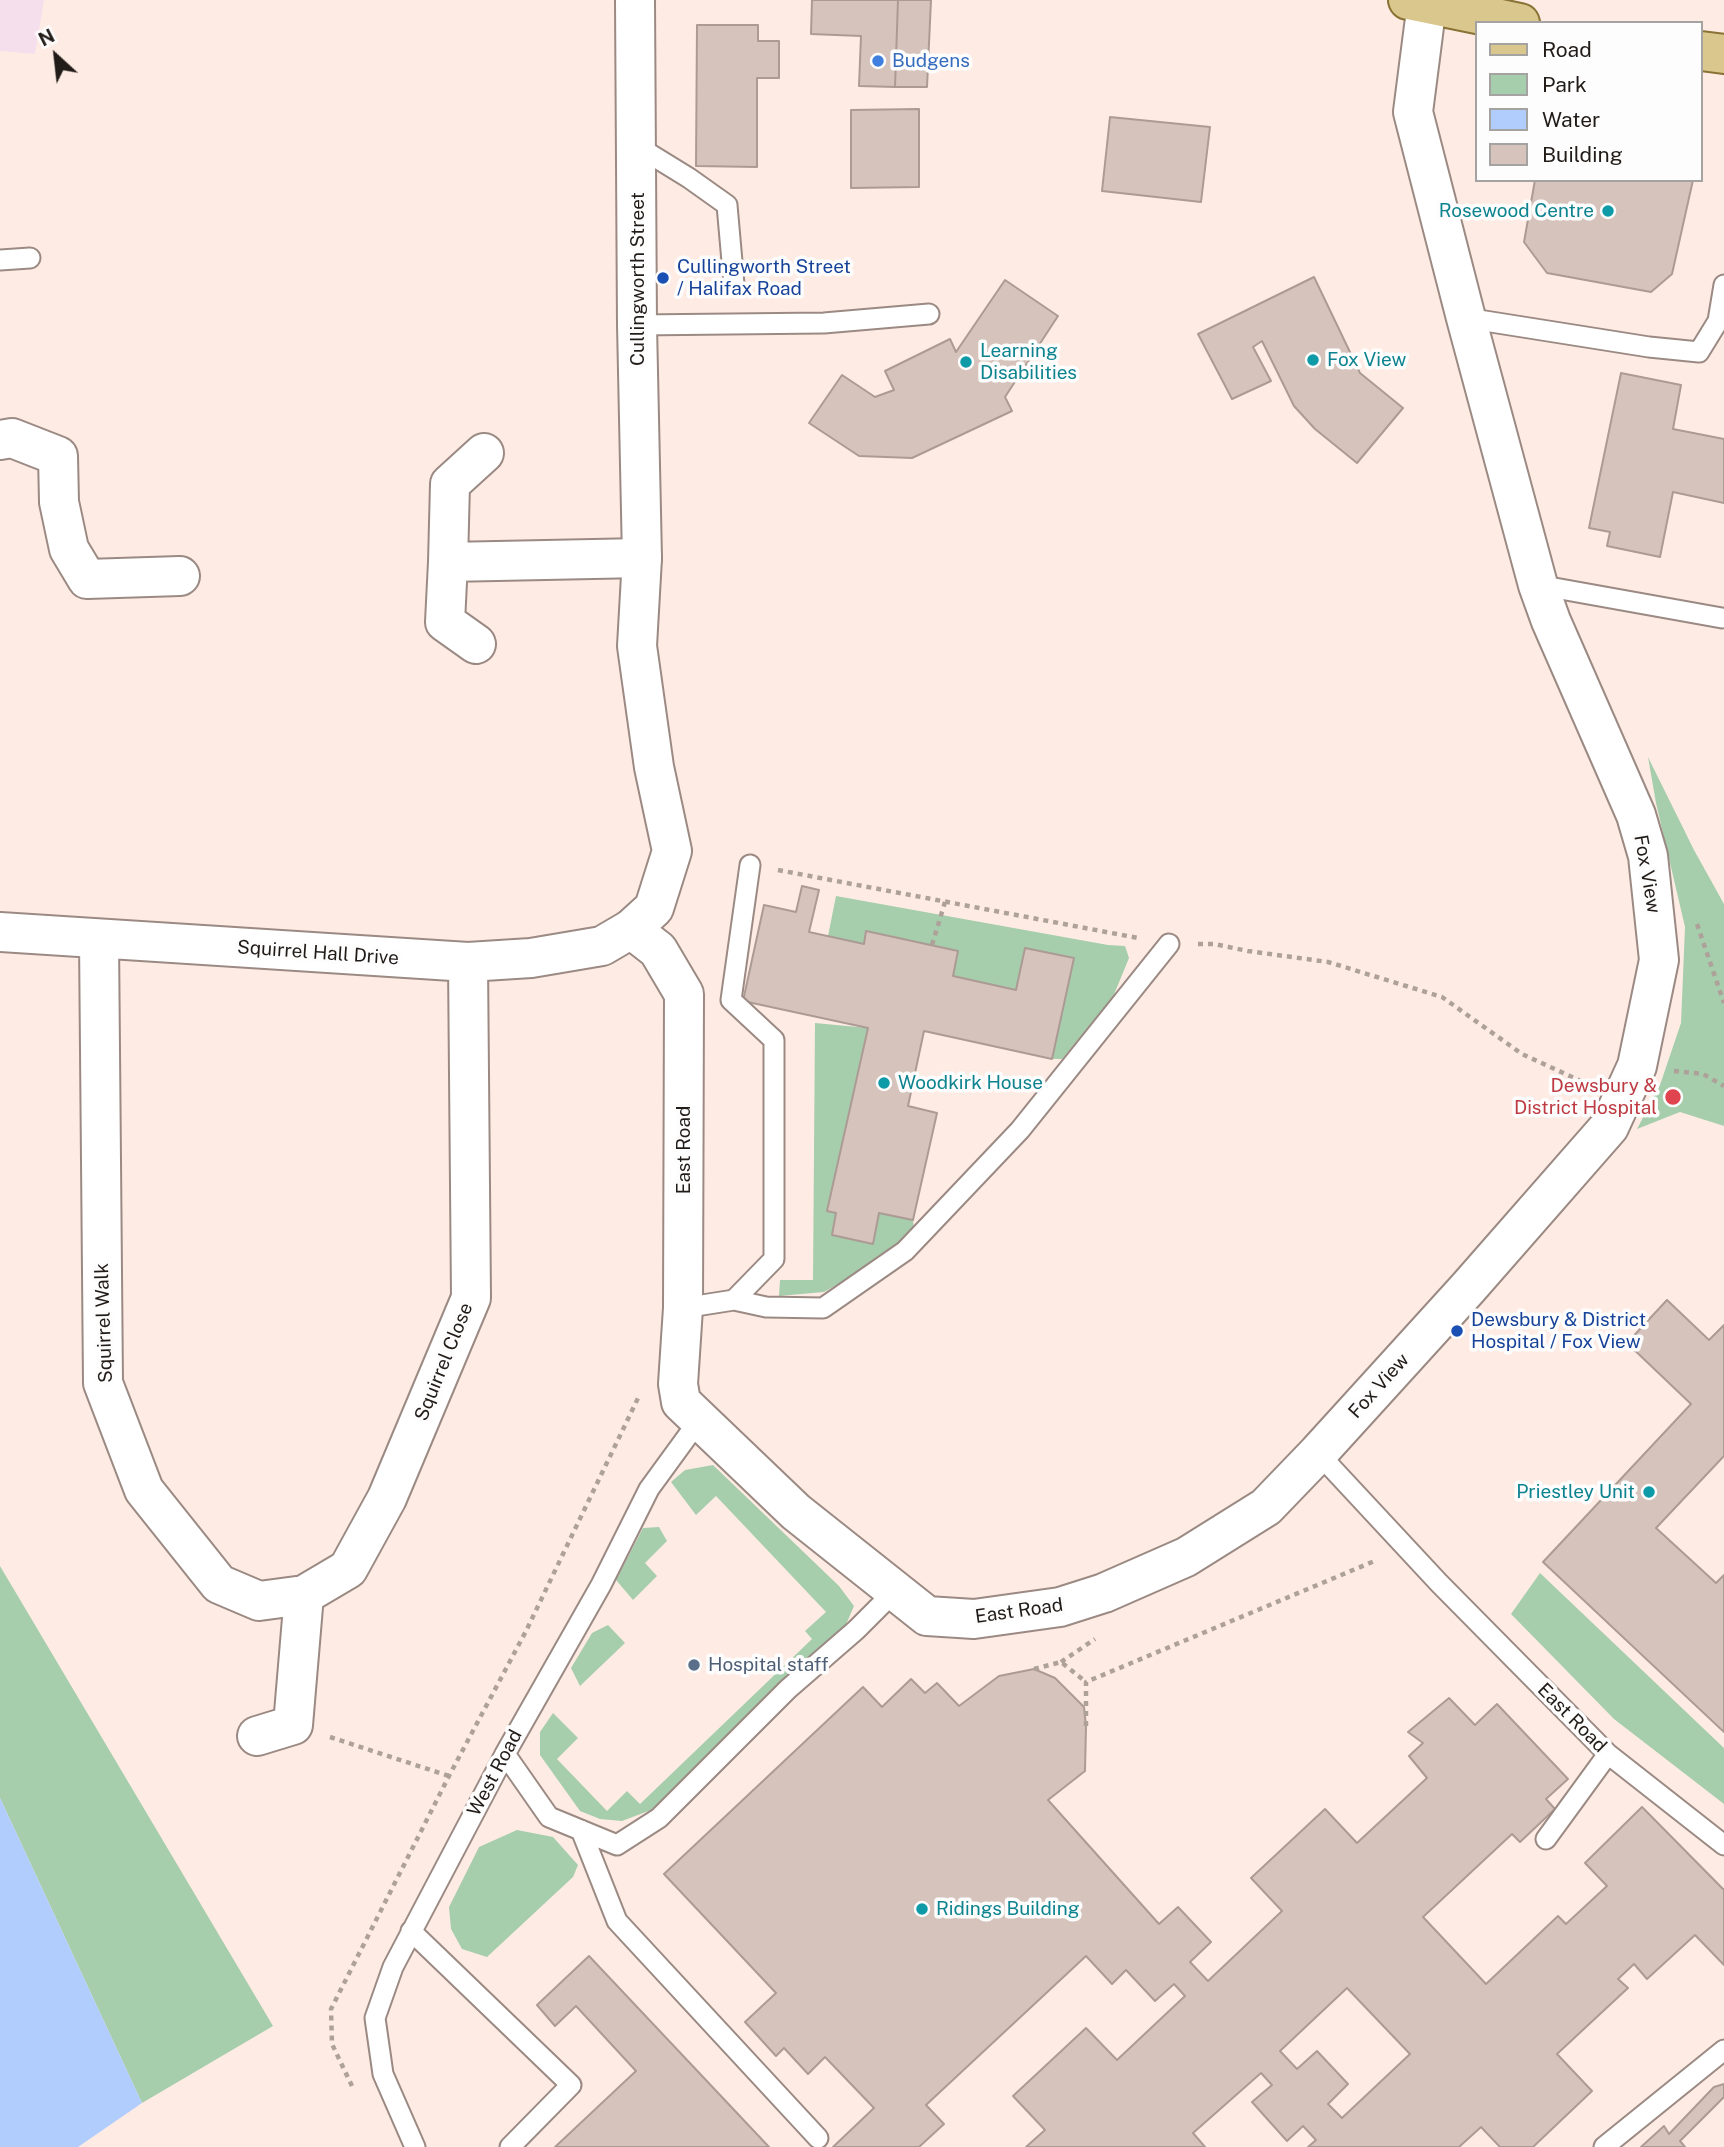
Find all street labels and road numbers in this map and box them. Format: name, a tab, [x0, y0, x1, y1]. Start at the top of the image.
street label: Cullingworth Street	[627, 192, 649, 366]
street label: Fox View	[1629, 833, 1665, 915]
street label: Squirrel Hall Drive	[236, 936, 400, 970]
street label: East Road	[673, 1106, 695, 1194]
street label: Squirrel Walk	[91, 1263, 117, 1383]
street label: Squirrel Close	[410, 1300, 478, 1424]
street label: Fox View	[1344, 1349, 1414, 1423]
street label: East Road	[974, 1594, 1064, 1628]
street label: East Road	[1533, 1679, 1611, 1757]
street label: West Road	[463, 1726, 527, 1820]

